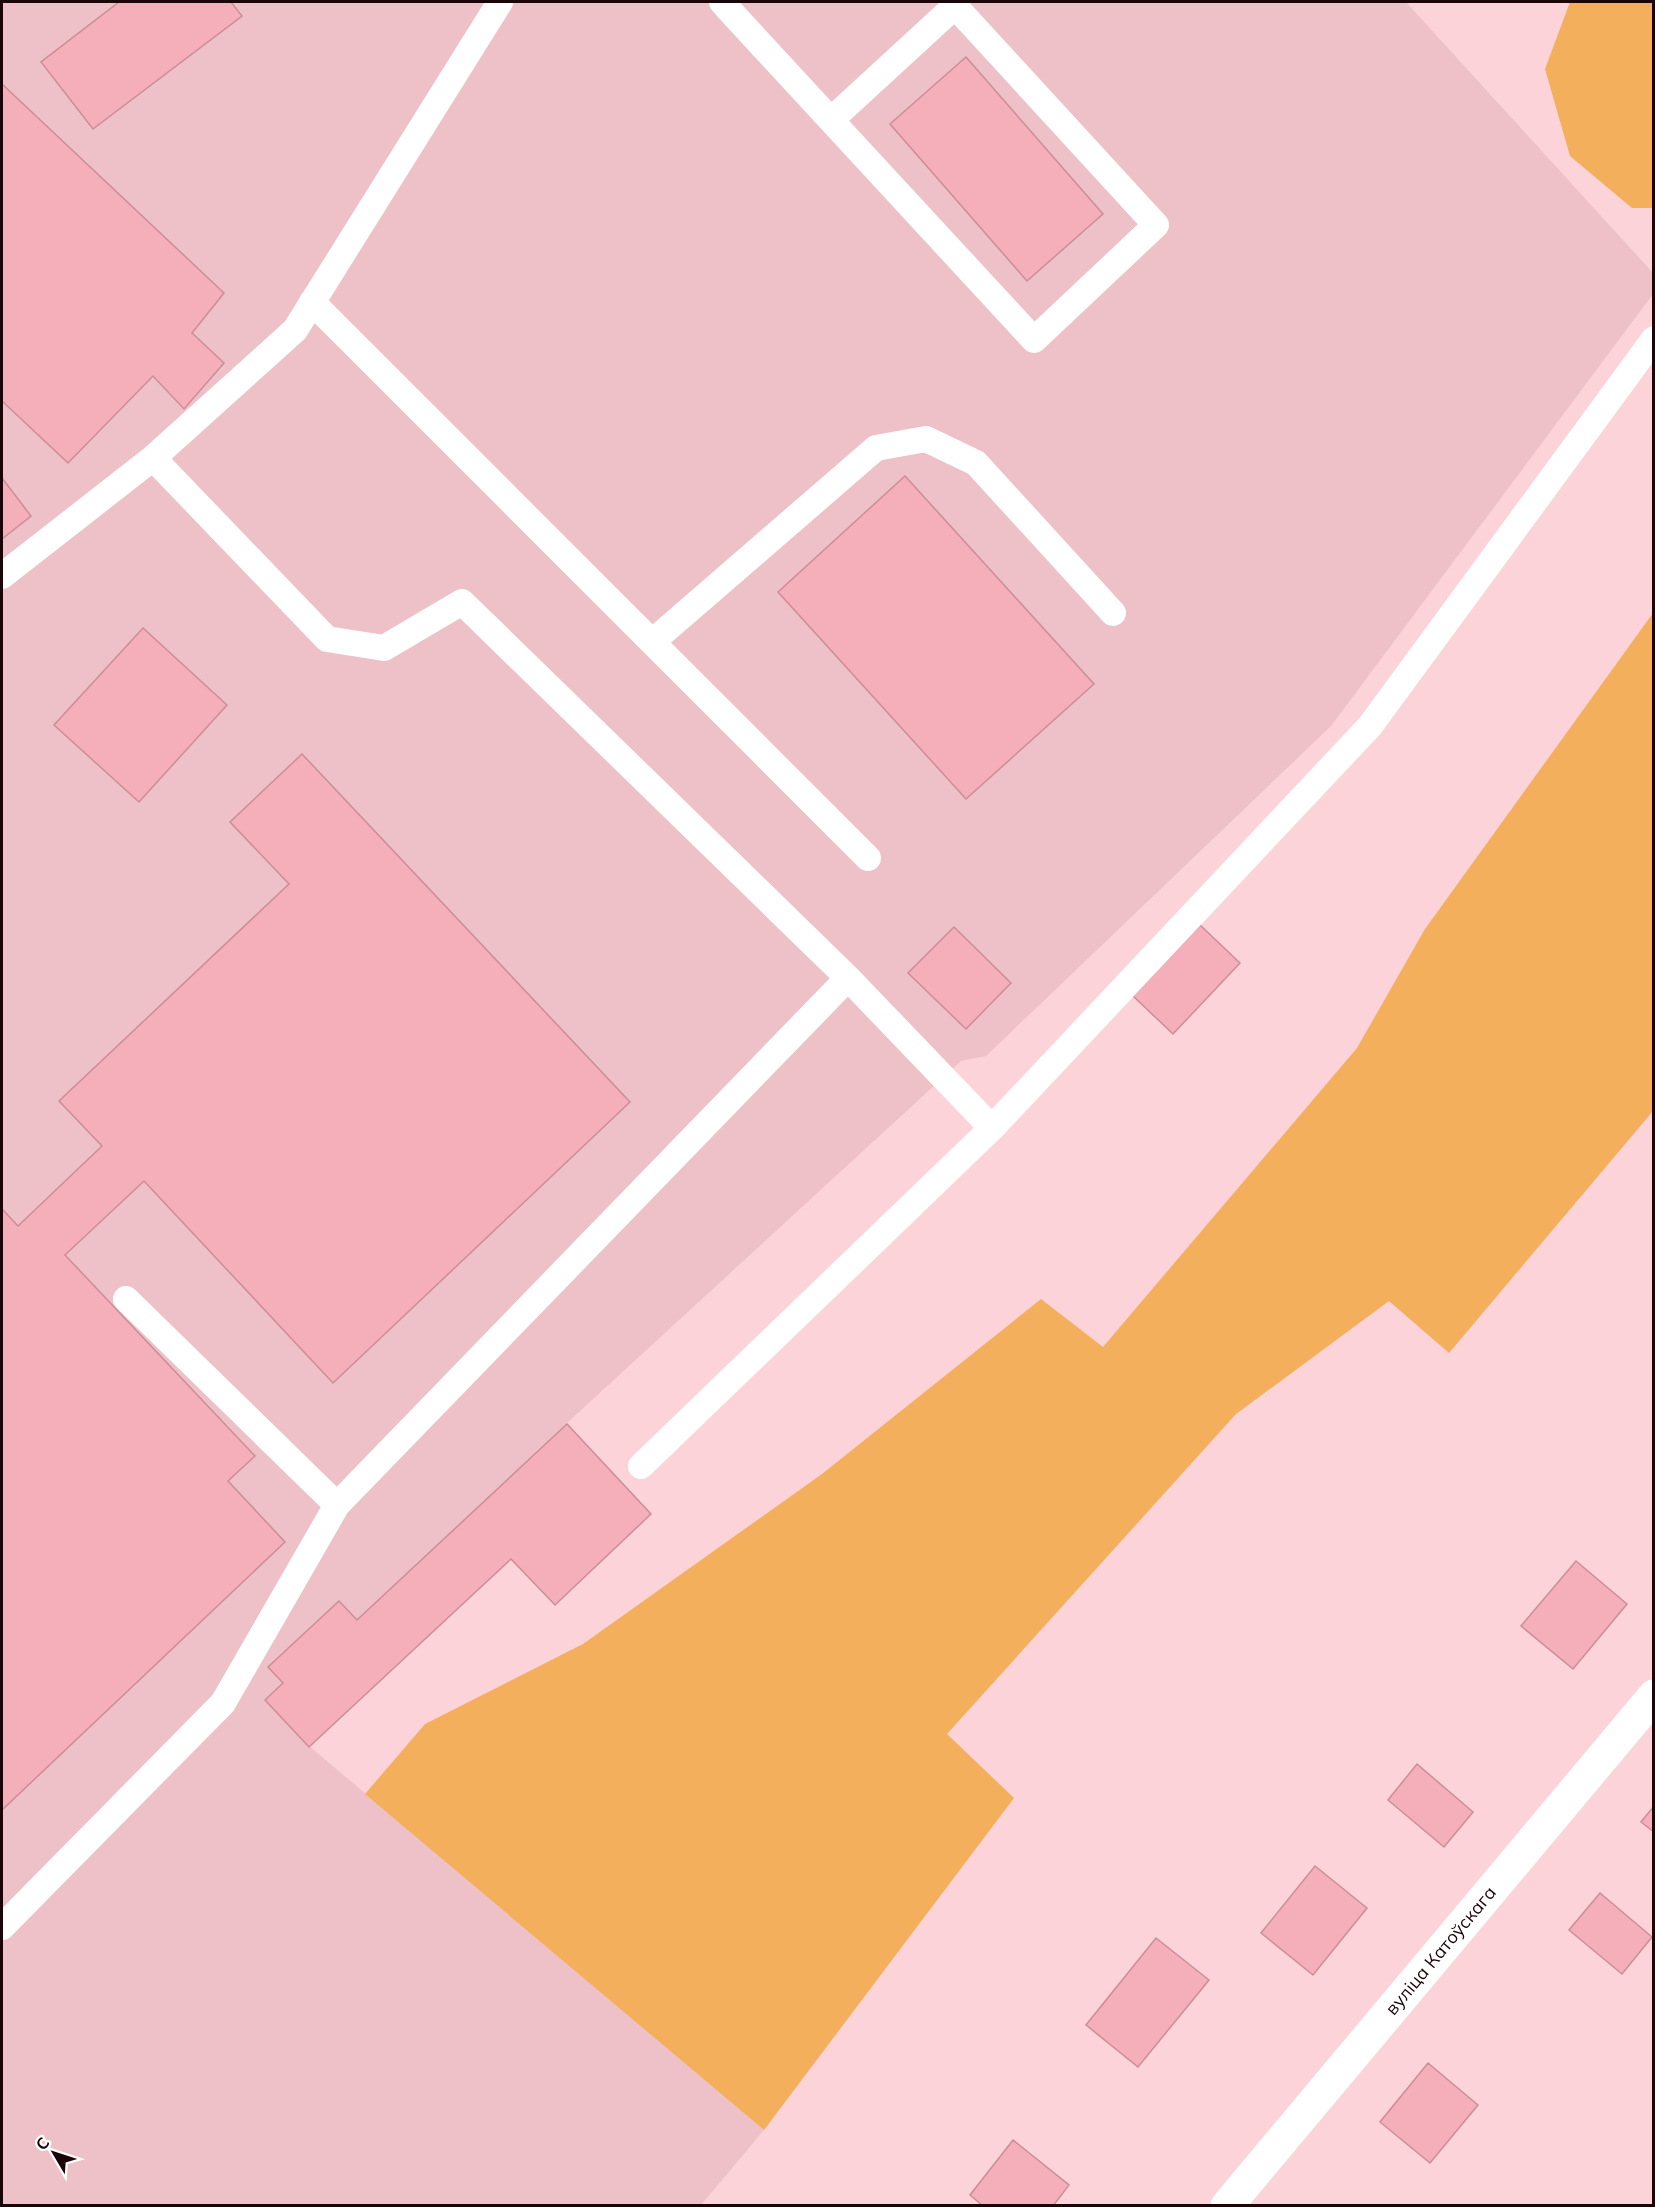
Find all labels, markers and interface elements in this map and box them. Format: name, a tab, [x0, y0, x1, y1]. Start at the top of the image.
street label: вуліца Катоўскага	[1380, 1881, 1501, 2019]
north arrow	[24, 2123, 84, 2183]
text: С	[31, 2133, 54, 2154]

